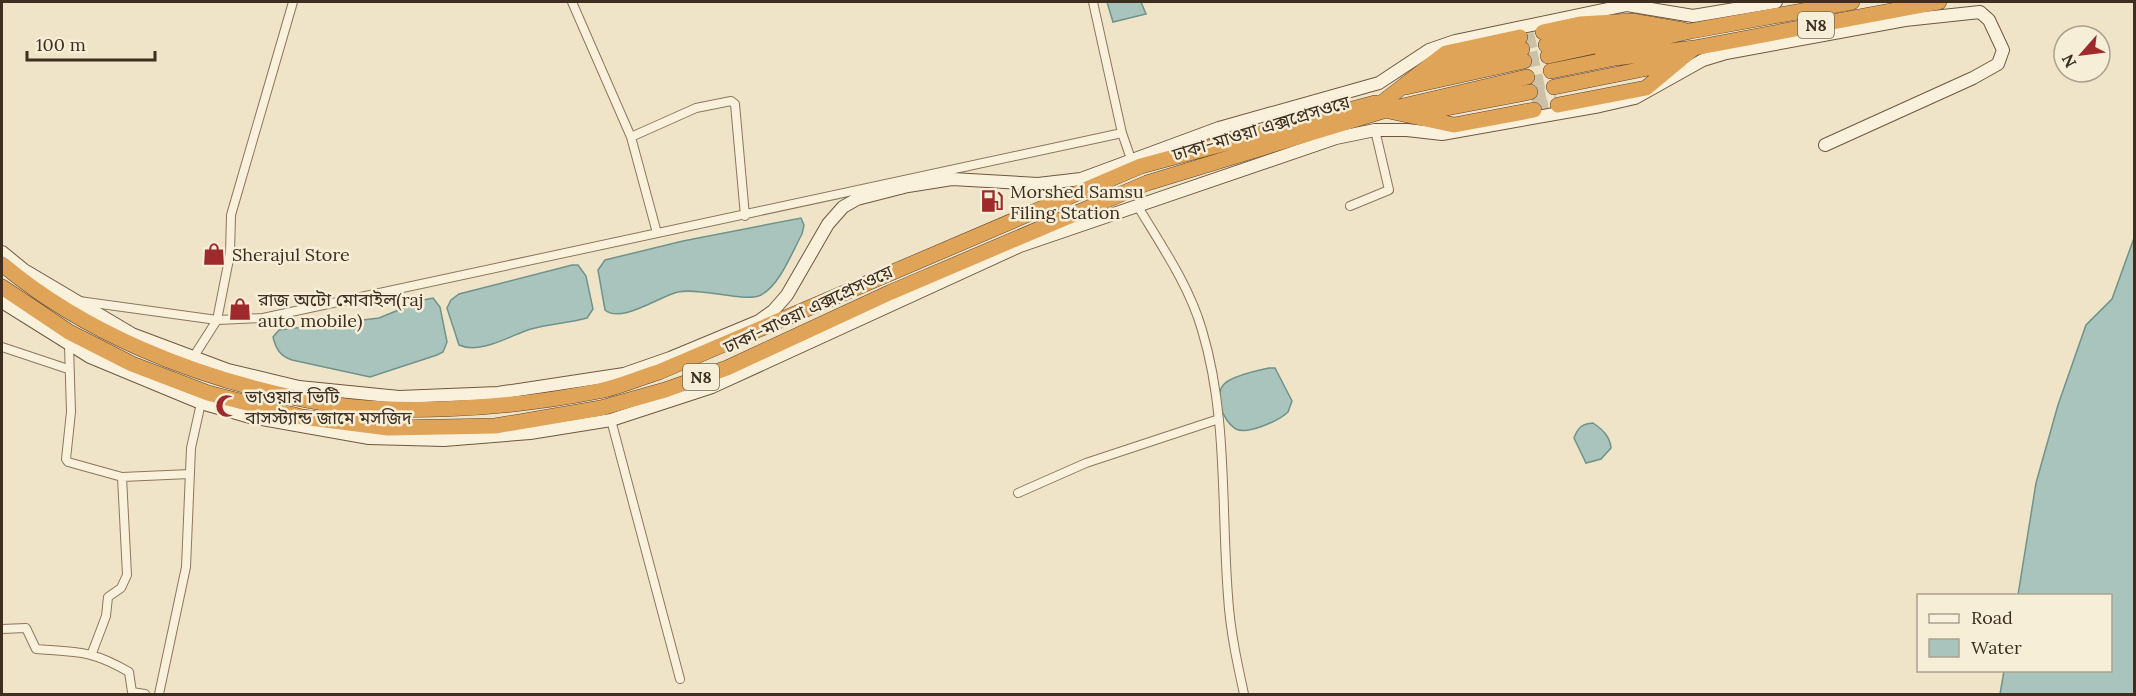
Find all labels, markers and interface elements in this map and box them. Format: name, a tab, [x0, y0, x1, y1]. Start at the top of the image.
road number: N8	[1798, 12, 1834, 38]
scale bar	[27, 24, 154, 62]
north arrow	[2052, 24, 2112, 84]
text: 100 m	[36, 33, 86, 56]
text: N	[2057, 51, 2080, 71]
street label: ঢাকা-মাওয়া এক্সপ্রেসওয়ে	[1169, 90, 1353, 166]
place label: Morshed Samsu Filing Station	[1010, 180, 1144, 224]
fuel station icon: Morshed Samsu Filing Station	[979, 188, 1005, 214]
shop icon: Sherajul Store	[201, 241, 227, 267]
place label: Sherajul Store	[232, 243, 350, 266]
street label: ঢাকা-মাওয়া এক্সপ্রেসওয়ে	[719, 259, 897, 359]
place label: রাজ অটো মোবাইল(raj auto mobile)	[257, 288, 423, 332]
shop icon: রাজ অটো মোবাইল(raj auto mobile)	[227, 296, 253, 322]
road number: N8	[683, 364, 719, 390]
place label: ভাওয়ার ভিটি বাসস্ট্যান্ড জামে মসজিদ	[244, 385, 413, 429]
mosque icon: ভাওয়ার ভিটি বাসস্ট্যান্ড জামে মসজিদ	[214, 393, 240, 419]
legend	[1917, 594, 2112, 672]
text: Road	[1971, 606, 2013, 629]
text: Water	[1971, 636, 2022, 659]

